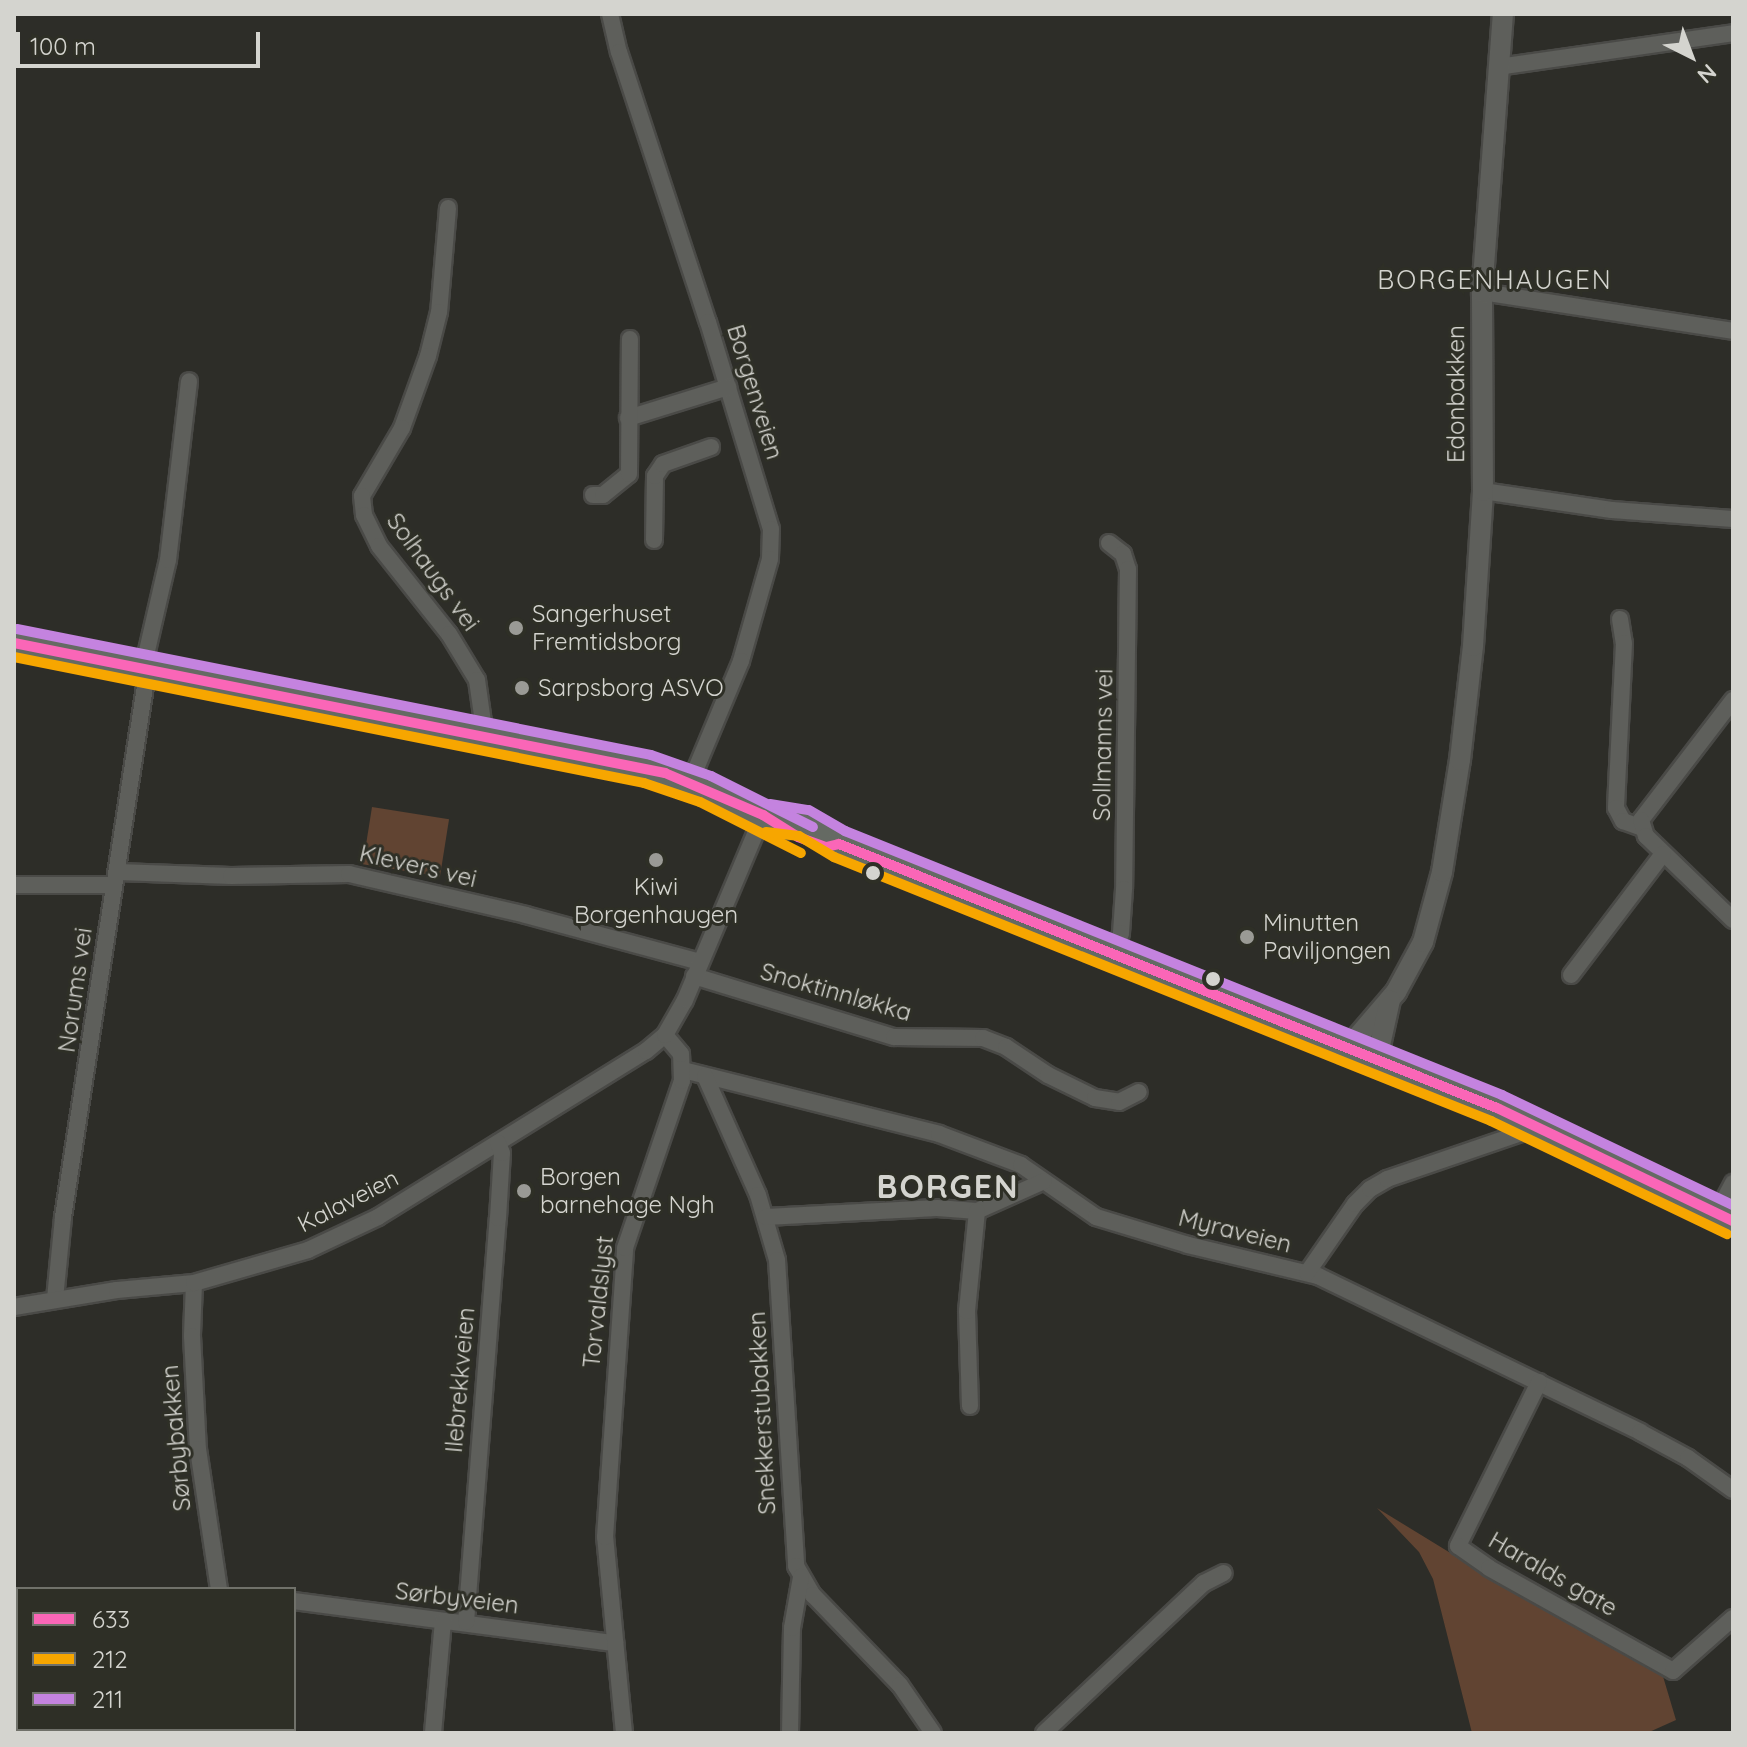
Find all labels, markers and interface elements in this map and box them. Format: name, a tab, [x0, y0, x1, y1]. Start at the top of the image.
scale bar	[20, 16, 264, 66]
north arrow	[1651, 16, 1731, 96]
text: 100 m	[30, 31, 96, 61]
text: N	[1692, 58, 1722, 90]
district label: BORGENHAUGEN	[1377, 264, 1613, 296]
street label: Borgenveien	[721, 321, 789, 463]
street label: Edonbakken	[1442, 325, 1470, 463]
street label: Solhaugs vei	[381, 507, 485, 637]
place label: Sangerhuset Fremtidsborg	[532, 600, 681, 656]
marker: Sangerhuset Fremtidsborg	[507, 619, 525, 637]
street label: Sollmanns vei	[1087, 669, 1119, 821]
place label: Sarpsborg ASVO	[538, 674, 724, 702]
marker: Sarpsborg ASVO	[513, 679, 531, 697]
street label: Klevers vei	[357, 839, 479, 893]
marker: Kiwi Borgenhaugen	[647, 851, 665, 869]
unlabelled marker	[865, 865, 881, 881]
place label: Kiwi Borgenhaugen	[574, 873, 738, 929]
place label: Minutten Paviljongen	[1263, 909, 1391, 965]
street label: Norums vei	[52, 926, 98, 1054]
marker: Minutten Paviljongen	[1238, 928, 1256, 946]
street label: Snoktinnløkka	[757, 957, 915, 1027]
unlabelled marker	[1205, 971, 1221, 987]
street label: Kalaveien	[293, 1163, 403, 1239]
place label: Borgen barnehage Ngh	[540, 1163, 715, 1219]
district label: BORGEN	[876, 1167, 1020, 1205]
marker: Borgen barnehage Ngh	[515, 1182, 533, 1200]
street label: Myraveien	[1176, 1203, 1294, 1259]
street label: Torvaldslyst	[577, 1234, 619, 1370]
street label: Ilebrekkveien	[439, 1306, 481, 1454]
street label: Snekkerstubakken	[742, 1311, 782, 1515]
street label: Sørbybakken	[155, 1364, 197, 1512]
street label: Haralds gate	[1483, 1526, 1623, 1622]
street label: Sørbyveien	[394, 1576, 520, 1620]
legend	[16, 1587, 296, 1731]
text: 633	[92, 1604, 130, 1634]
text: 212	[92, 1644, 127, 1674]
text: 211	[92, 1684, 123, 1714]

